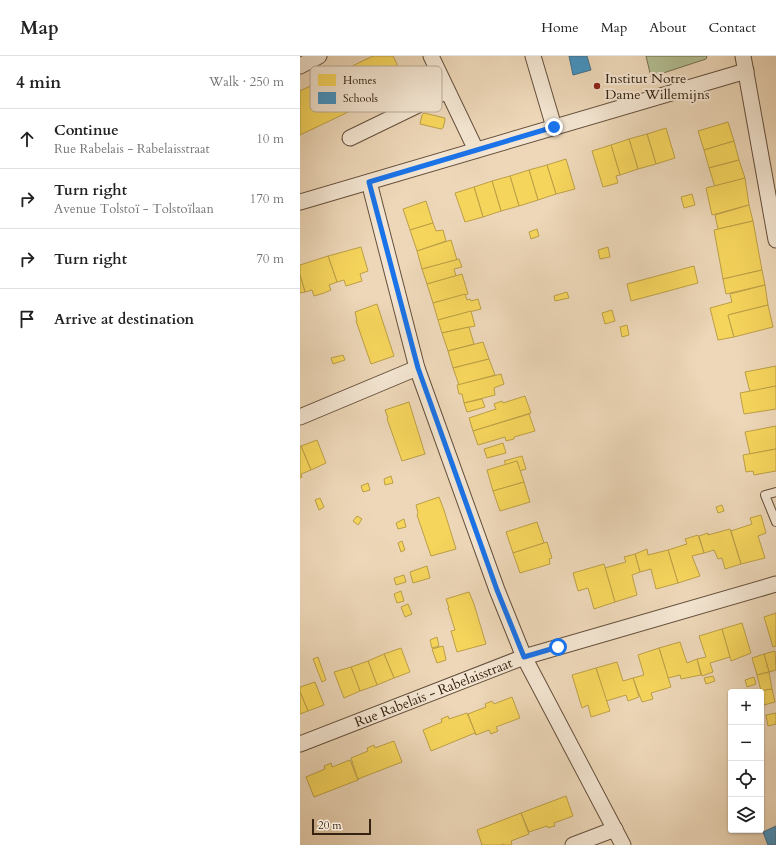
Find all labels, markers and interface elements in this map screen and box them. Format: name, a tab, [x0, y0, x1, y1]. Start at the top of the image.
text: Map	[20, 15, 59, 41]
text: Home	[541, 18, 579, 37]
text: Map	[601, 18, 627, 37]
text: About	[649, 18, 686, 37]
text: Contact	[708, 18, 756, 37]
legend	[310, 66, 442, 112]
place label: Institut Notre Dame Willemijns	[605, 69, 710, 104]
text: 4 min	[16, 71, 61, 94]
text: Walk · 250 m	[209, 73, 284, 91]
text: Homes	[343, 73, 376, 88]
marker: Institut Notre Dame Willemijns	[592, 81, 602, 91]
text: Schools	[343, 91, 378, 106]
route end	[545, 118, 563, 136]
text: Continue	[54, 120, 119, 140]
icon: ahead	[16, 128, 38, 150]
text: 10 m	[256, 130, 284, 148]
text: Rue Rabelais - Rabelaisstraat	[54, 140, 210, 158]
text: Turn right	[54, 180, 127, 200]
icon: right	[16, 188, 38, 210]
text: 170 m	[250, 190, 284, 208]
text: Avenue Tolstoï - Tolstoïlaan	[54, 200, 214, 218]
icon: right	[16, 248, 38, 270]
text: Turn right	[54, 249, 127, 269]
text: 70 m	[256, 250, 284, 268]
icon: arrive	[16, 308, 38, 330]
text: Arrive at destination	[54, 309, 194, 329]
route start	[549, 638, 567, 656]
street label: Rue Rabelais - Rabelaisstraat	[352, 653, 516, 732]
map controls	[728, 689, 764, 833]
button: +	[728, 689, 764, 725]
button: −	[728, 725, 764, 761]
button: locate	[728, 761, 764, 797]
button: layers	[728, 797, 764, 833]
scale bar	[312, 817, 371, 836]
text: 20 m	[318, 818, 342, 833]

